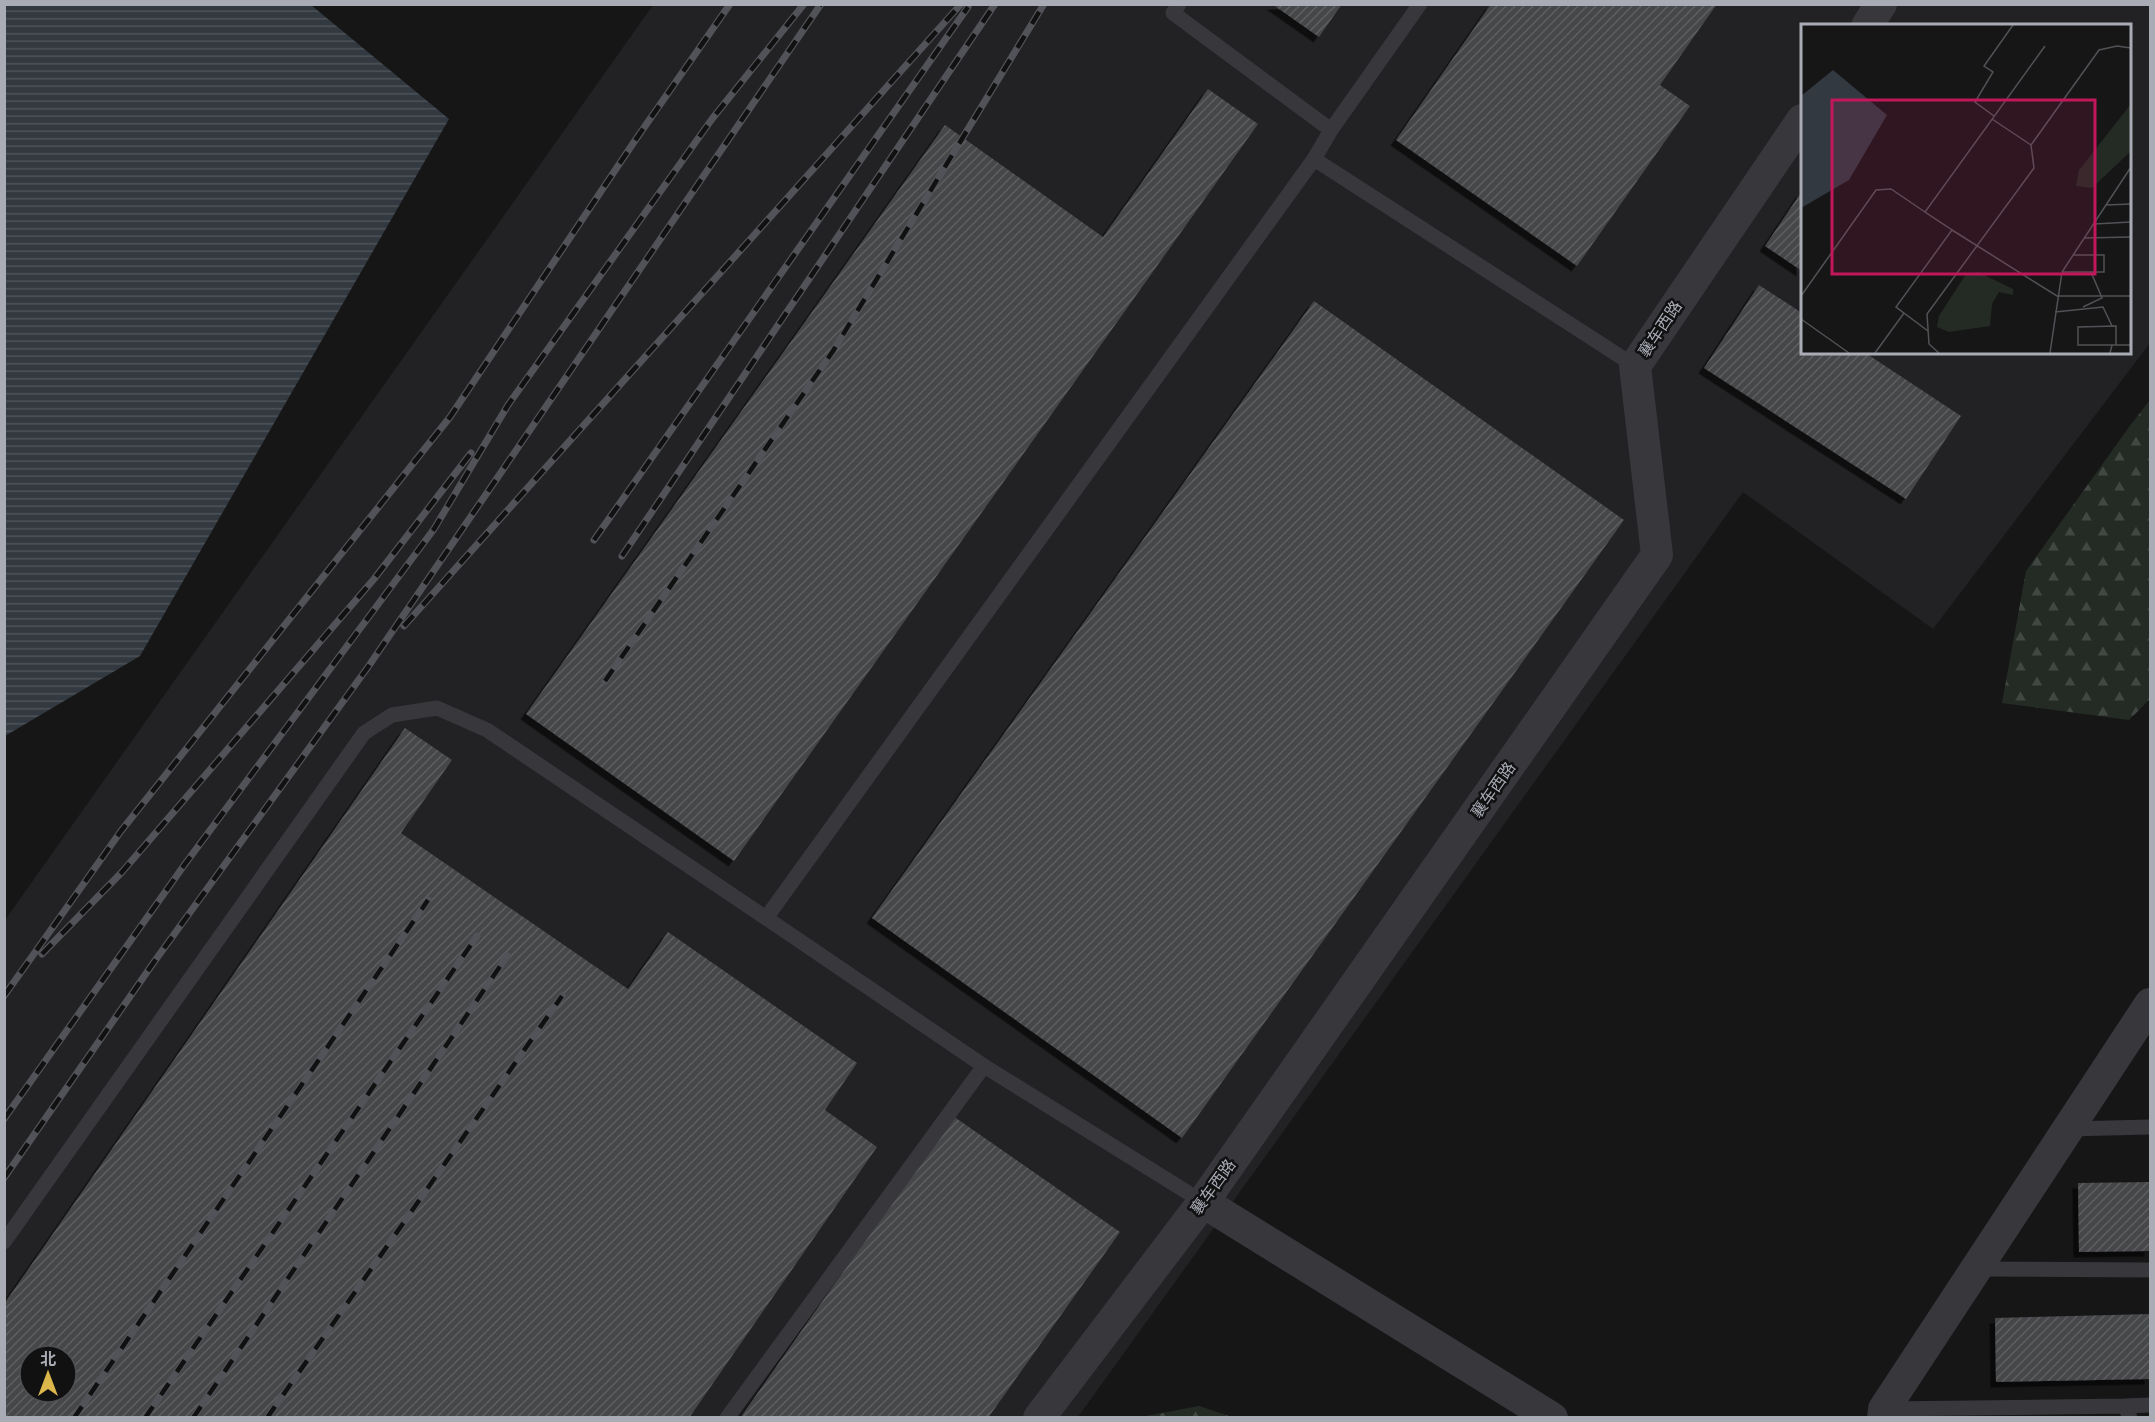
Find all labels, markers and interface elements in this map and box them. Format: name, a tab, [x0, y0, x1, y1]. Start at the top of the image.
inset map	[1801, 24, 2131, 354]
street label: 襄车西路	[1634, 297, 1686, 361]
street label: 襄车西路	[1467, 758, 1519, 822]
street label: 襄车西路	[1187, 1156, 1239, 1218]
north arrow	[18, 1344, 78, 1404]
text: 北	[40, 1350, 56, 1369]

